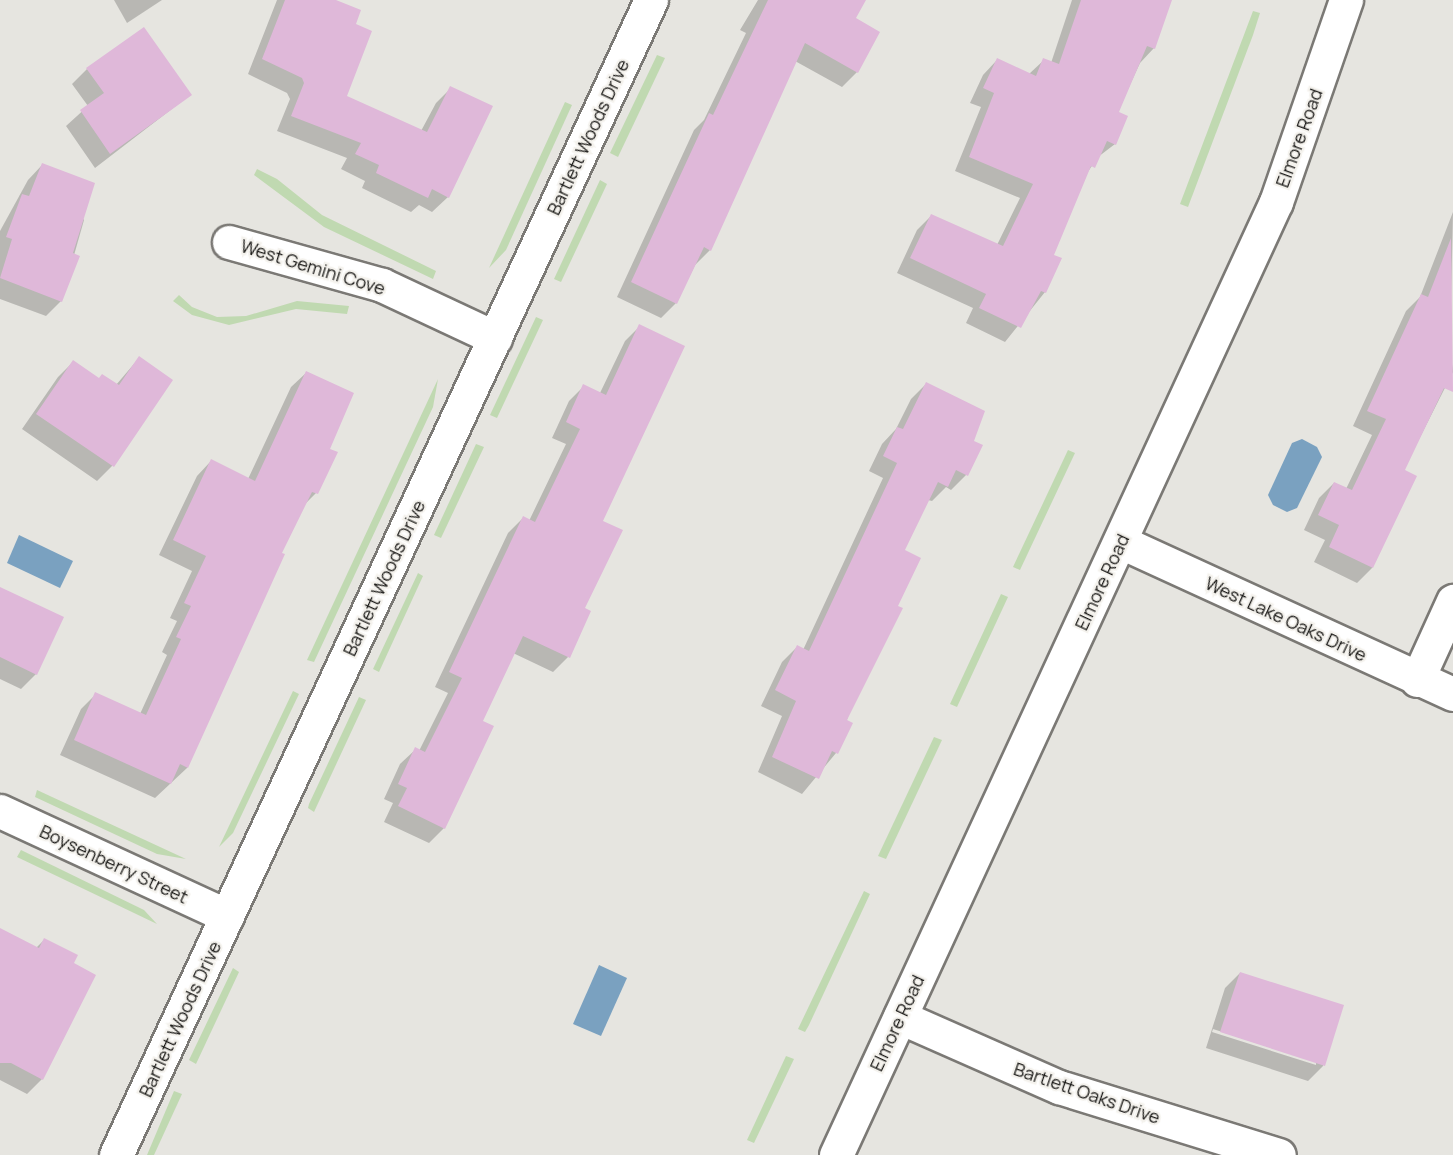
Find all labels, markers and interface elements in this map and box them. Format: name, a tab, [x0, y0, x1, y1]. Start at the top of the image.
street label: Bartlett Woods Drive	[542, 56, 634, 218]
street label: Elmore Road	[1271, 86, 1327, 190]
street label: West Gemini Cove	[238, 235, 388, 299]
street label: Bartlett Woods Drive	[338, 497, 430, 659]
street label: Elmore Road	[1070, 531, 1134, 633]
street label: West Lake Oaks Drive	[1202, 572, 1370, 666]
street label: Boysenberry Street	[36, 820, 192, 908]
street label: Bartlett Woods Drive	[134, 938, 226, 1100]
street label: Elmore Road	[865, 972, 929, 1074]
street label: Bartlett Oaks Drive	[1011, 1058, 1163, 1128]

